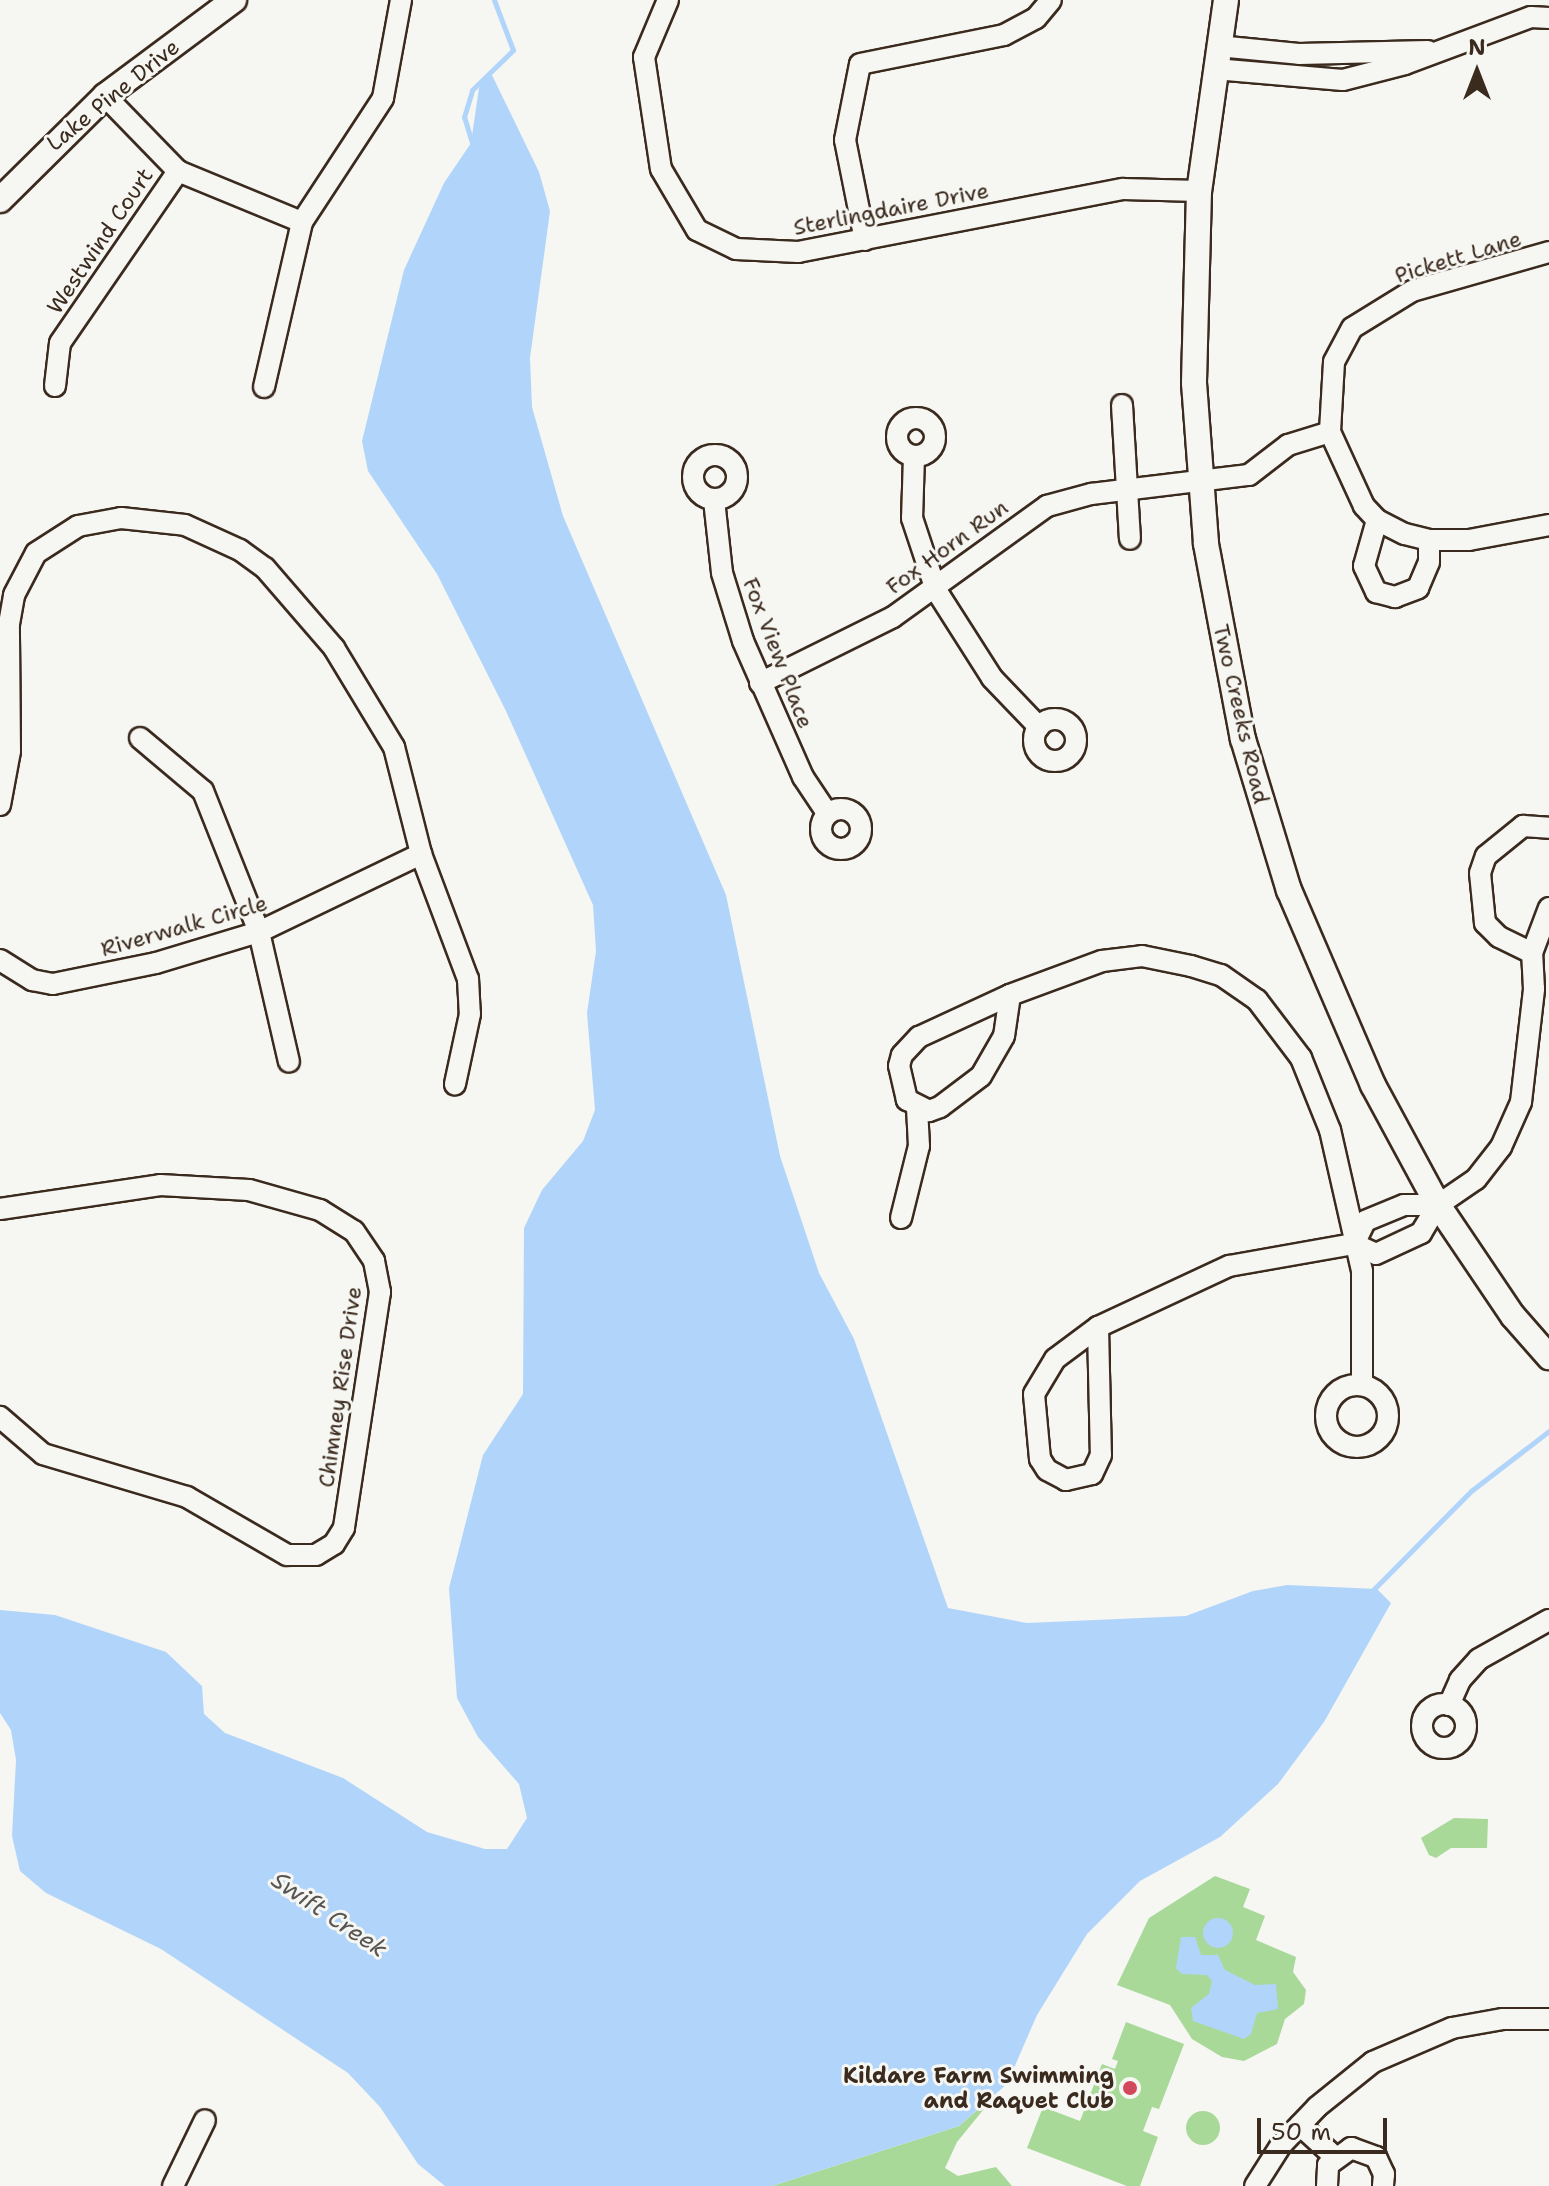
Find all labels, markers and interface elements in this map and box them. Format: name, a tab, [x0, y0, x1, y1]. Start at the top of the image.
north arrow	[1437, 32, 1517, 112]
street label: Lake Pine Drive	[41, 33, 185, 157]
text: N	[1468, 33, 1486, 62]
street label: Westwind Court	[41, 163, 159, 319]
street label: Sterlingdaire Drive	[791, 177, 991, 241]
street label: Pickett Lane	[1392, 225, 1524, 289]
street label: Fox Horn Run	[881, 494, 1013, 600]
street label: Fox View Place	[737, 574, 819, 732]
street label: Two Creeks Road	[1208, 622, 1274, 806]
street label: Riverwalk Circle	[98, 890, 270, 962]
street label: Chimney Rise Drive	[313, 1285, 367, 1489]
water label: Swift Creek	[266, 1866, 392, 1964]
place label: Kildare Farm Swimming and Raquet Club	[843, 2062, 1114, 2114]
marker: Kildare Farm Swimming and Raquet Club	[1121, 2079, 1139, 2097]
scale bar	[1261, 2102, 1391, 2152]
text: 50 m	[1271, 2116, 1331, 2148]

